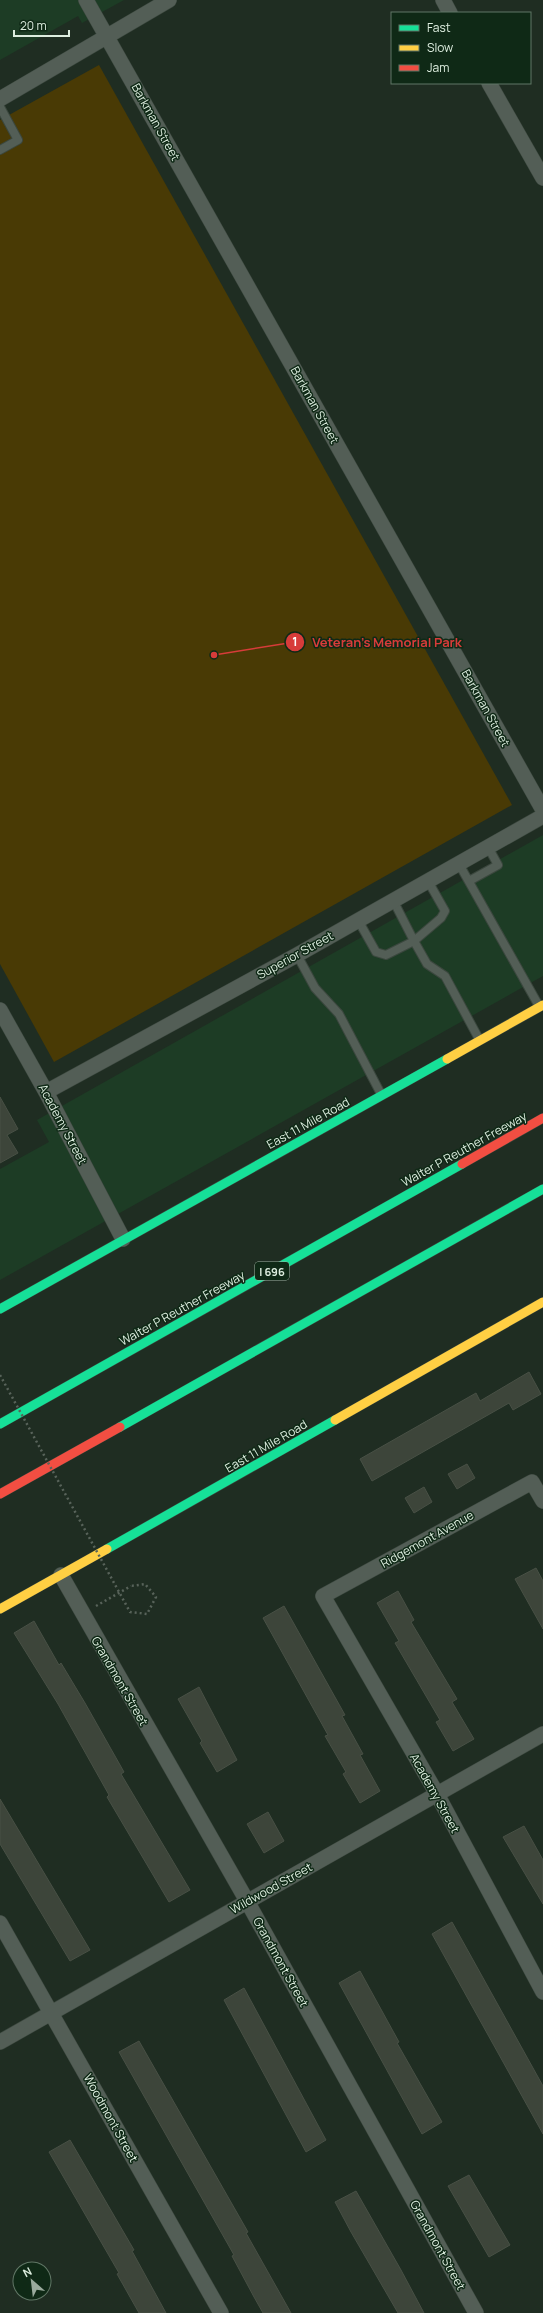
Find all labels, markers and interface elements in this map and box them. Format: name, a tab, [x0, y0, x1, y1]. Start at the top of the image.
scale bar	[14, 12, 69, 38]
legend	[391, 12, 531, 84]
text: 20 m	[20, 17, 47, 34]
text: Fast	[427, 19, 451, 36]
text: Slow	[427, 39, 453, 56]
text: Jam	[427, 59, 449, 76]
street label: Barkman Street	[128, 80, 184, 164]
street label: Barkman Street	[287, 363, 343, 447]
callout: Veteran's Memorial Park	[285, 630, 470, 655]
text: 1	[292, 633, 298, 650]
text: Veteran's Memorial Park	[312, 633, 463, 651]
street label: Barkman Street	[458, 666, 514, 750]
street label: Superior Street	[254, 927, 336, 983]
street label: Academy Street	[35, 1081, 91, 1167]
street label: East 11 Mile Road	[264, 1093, 352, 1153]
street label: Walter P Reuther Freeway	[398, 1107, 530, 1191]
road number: I 696	[255, 1262, 289, 1280]
street label: Walter P Reuther Freeway	[116, 1266, 248, 1350]
street label: East 11 Mile Road	[222, 1416, 310, 1476]
street label: Ridgemont Avenue	[377, 1506, 477, 1572]
street label: Grandmont Street	[88, 1633, 153, 1729]
street label: Academy Street	[406, 1750, 464, 1836]
street label: Wildwood Street	[227, 1858, 315, 1918]
street label: Grandmont Street	[249, 1914, 313, 2010]
street label: Woodmont Street	[80, 2071, 142, 2165]
street label: Grandmont Street	[406, 2197, 470, 2293]
north arrow	[12, 2261, 52, 2301]
text: N	[20, 2263, 34, 2280]

